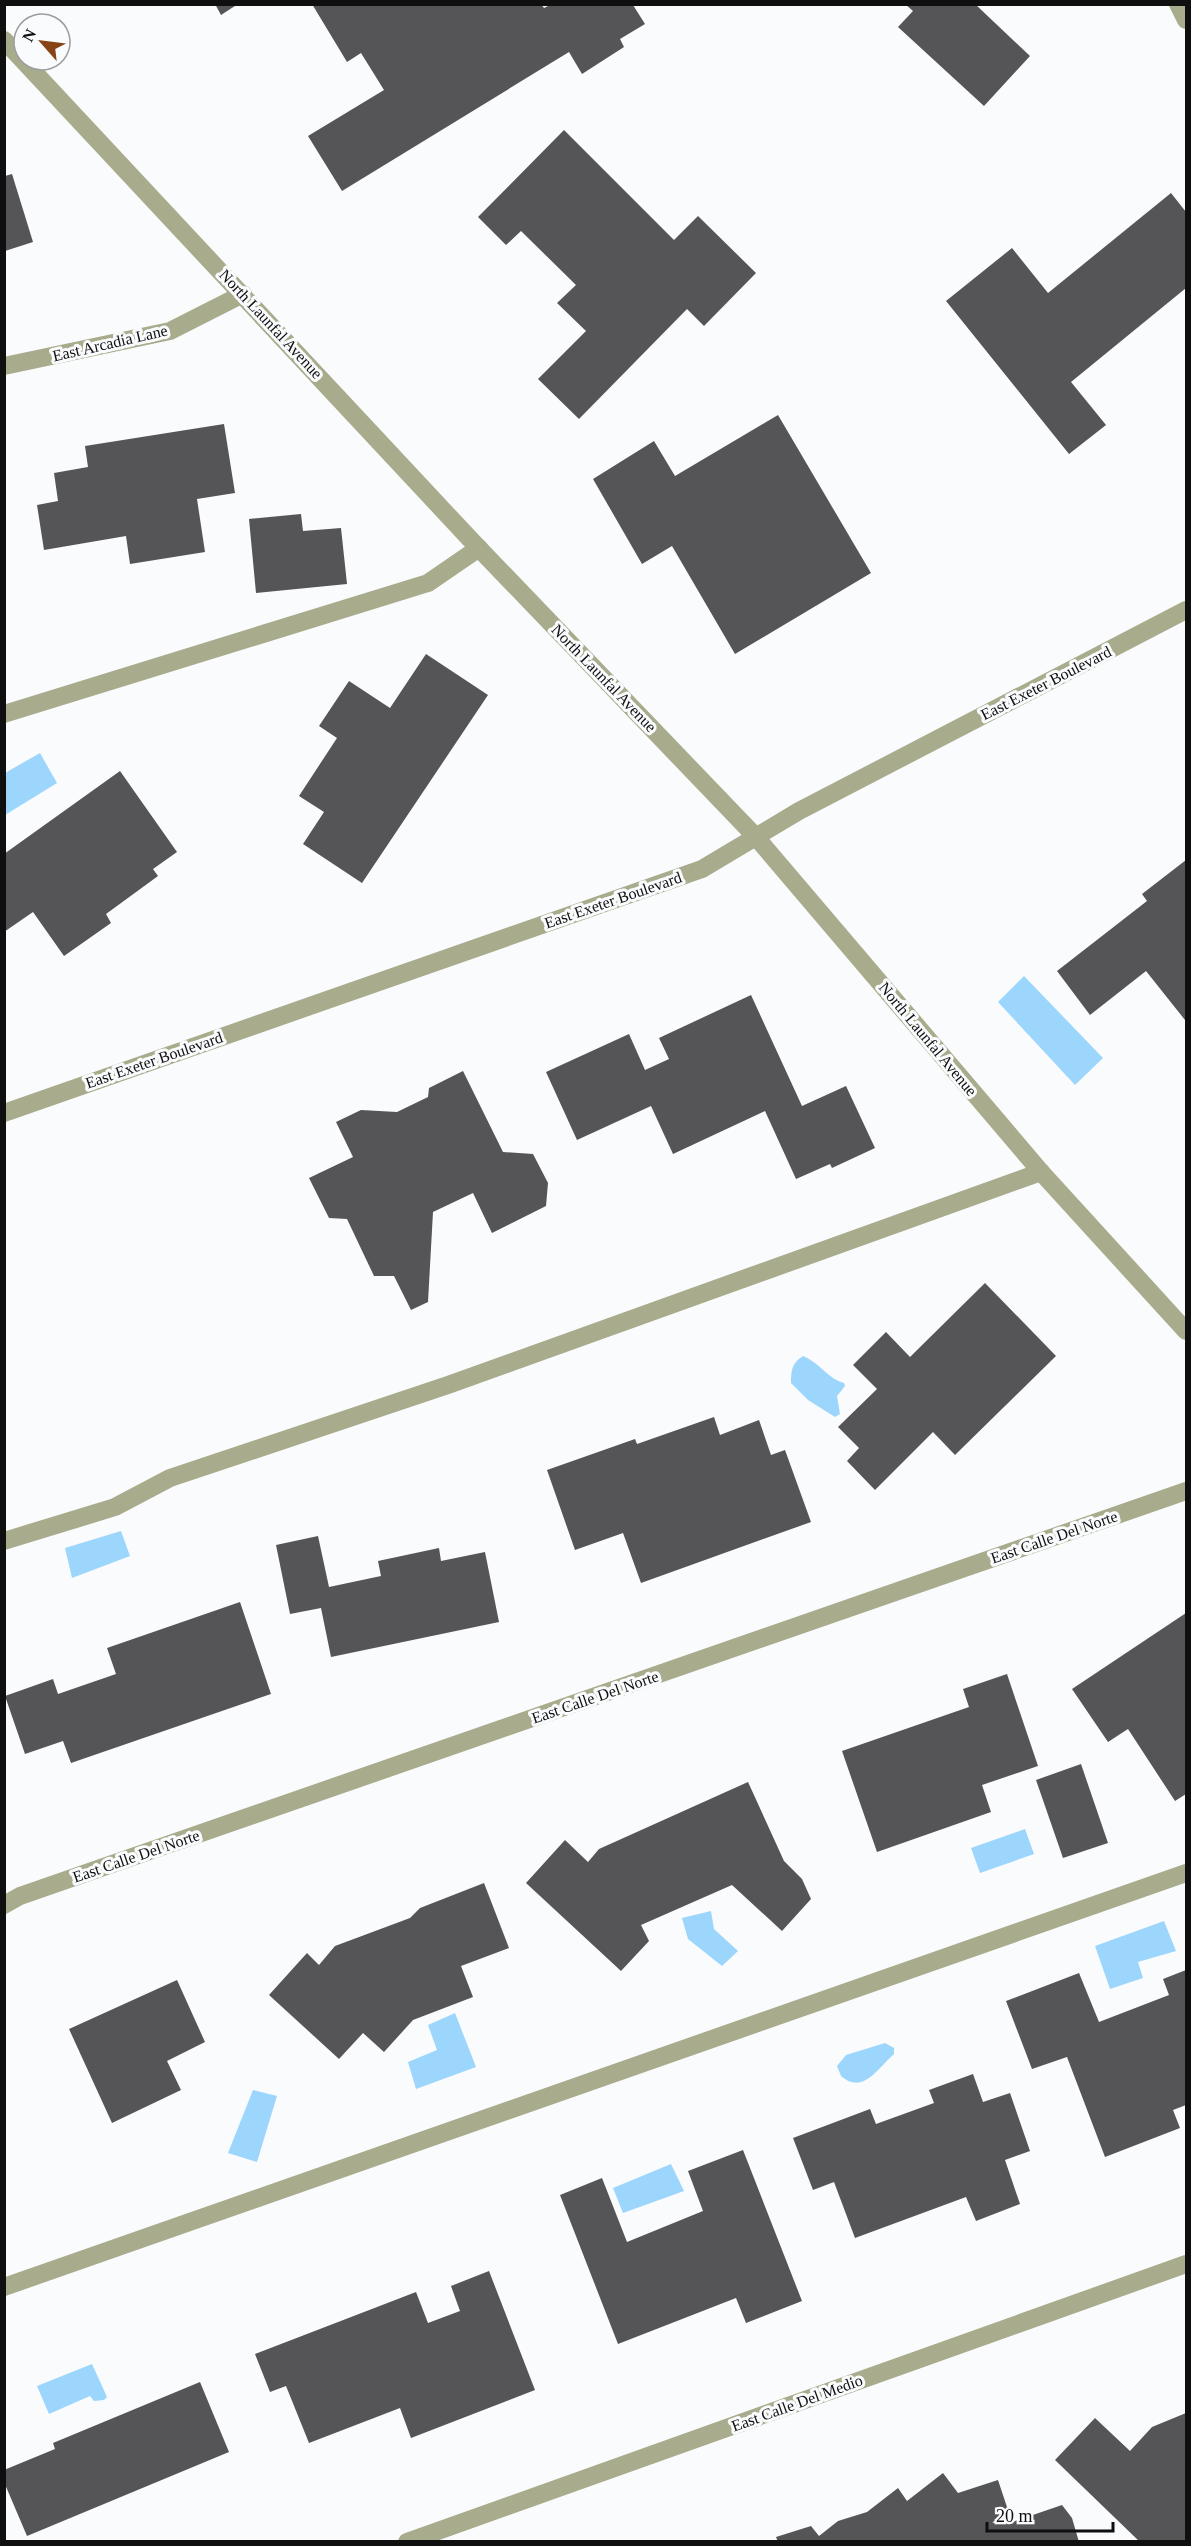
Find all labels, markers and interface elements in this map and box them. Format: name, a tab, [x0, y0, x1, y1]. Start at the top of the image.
north arrow	[12, 12, 72, 72]
text: N	[19, 26, 40, 44]
street label: North Launfal Avenue	[216, 266, 326, 382]
street label: East Arcadia Lane	[51, 322, 169, 364]
street label: North Launfal Avenue	[548, 621, 660, 735]
street label: East Exeter Boulevard	[978, 643, 1114, 723]
street label: East Exeter Boulevard	[542, 869, 684, 931]
street label: North Launfal Avenue	[876, 979, 980, 1099]
street label: East Exeter Boulevard	[83, 1029, 225, 1091]
street label: East Calle Del Norte	[988, 1507, 1120, 1567]
street label: East Calle Del Norte	[529, 1667, 661, 1727]
street label: East Calle Del Norte	[70, 1826, 202, 1886]
street label: East Calle Del Medio	[729, 2371, 865, 2435]
scale bar	[987, 2495, 1113, 2533]
text: 20 m	[996, 2506, 1033, 2526]

